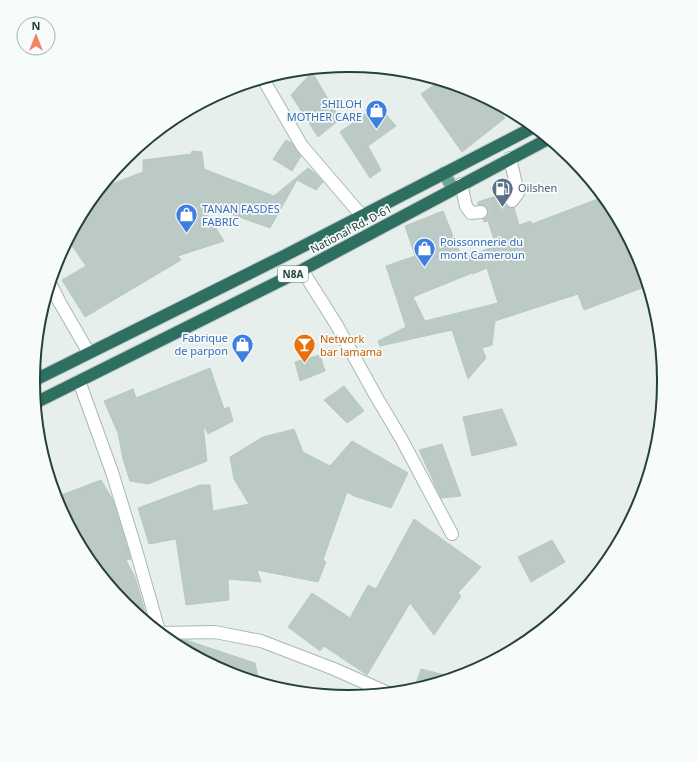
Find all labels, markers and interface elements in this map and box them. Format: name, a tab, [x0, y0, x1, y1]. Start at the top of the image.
north arrow	[16, 16, 56, 56]
text: N	[32, 18, 40, 33]
place label: SHILOH MOTHER CARE	[287, 96, 362, 124]
shop icon: SHILOH MOTHER CARE	[364, 97, 390, 130]
fuel station icon: Oilshen	[490, 175, 516, 208]
place label: Oilshen	[518, 180, 557, 195]
place label: TANAN FASDES FABRIC	[202, 201, 280, 229]
street label: National Rd. D-61	[307, 201, 394, 256]
shop icon: TANAN FASDES FABRIC	[174, 202, 200, 235]
place label: Poissonnerie du mont Cameroun	[440, 234, 525, 262]
shop icon: Poissonnerie du mont Cameroun	[412, 235, 438, 268]
road number: N8A	[278, 266, 308, 282]
place label: Fabrique de parpon	[174, 330, 228, 358]
shop icon: Fabrique de parpon	[230, 331, 256, 364]
place label: Network bar lamama	[320, 331, 382, 359]
bar icon: Network bar lamama	[292, 332, 318, 365]

